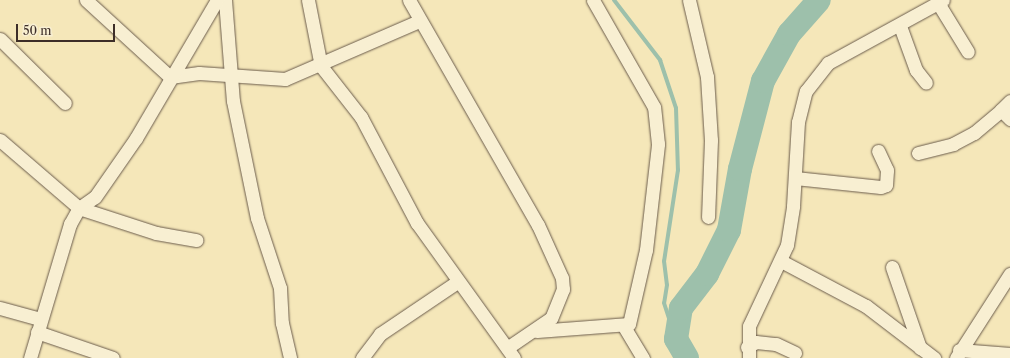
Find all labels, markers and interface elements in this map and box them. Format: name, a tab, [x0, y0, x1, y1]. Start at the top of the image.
scale bar	[18, 16, 117, 42]
text: 50 m	[23, 23, 52, 38]

